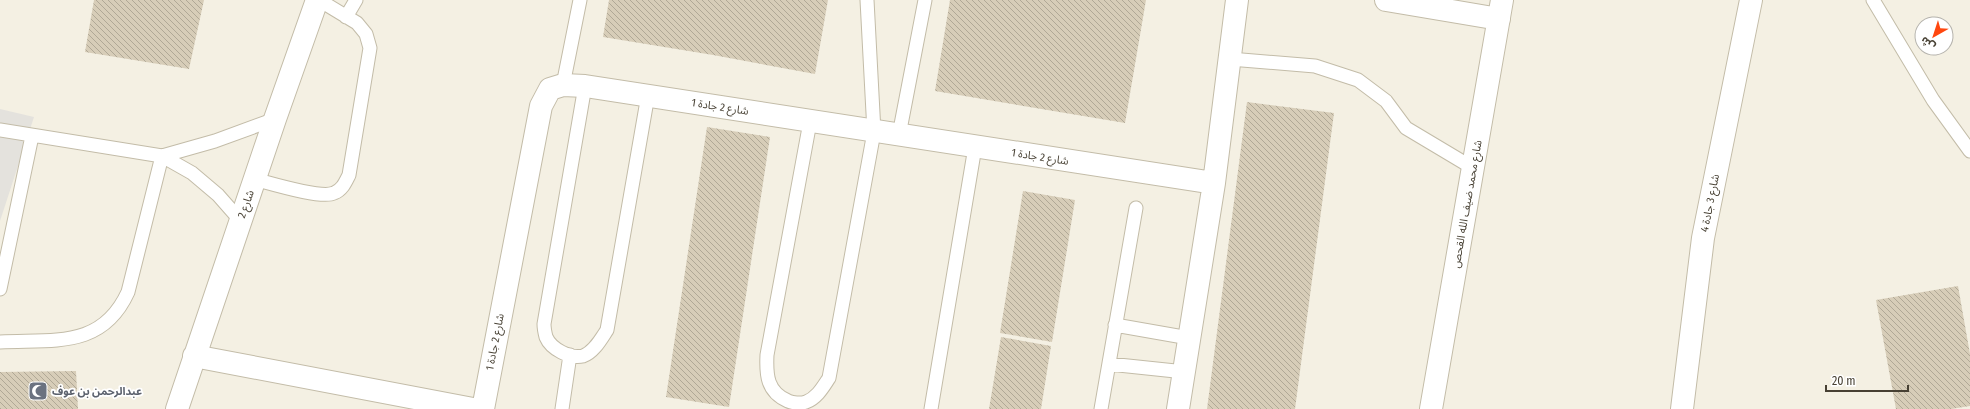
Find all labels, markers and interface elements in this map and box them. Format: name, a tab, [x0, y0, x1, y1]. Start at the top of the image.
north arrow	[1914, 16, 1954, 56]
text: ش	[1918, 34, 1938, 53]
street label: شارع 2 جادة 1	[690, 96, 750, 119]
street label: شارع محمد ضيف الله القحص	[1449, 139, 1486, 269]
street label: شارع 2 جادة 1	[1010, 146, 1070, 169]
street label: شارع 3 جادة 4	[1698, 172, 1723, 233]
street label: شارع 2	[235, 188, 258, 220]
street label: شارع 2 جادة 1	[483, 312, 508, 372]
scale bar	[1826, 367, 1908, 393]
text: 20 m	[1832, 374, 1856, 388]
mosque icon: عبدالرحمن بن عوف	[27, 380, 49, 402]
place label: عبدالرحمن بن عوف	[52, 385, 142, 398]

